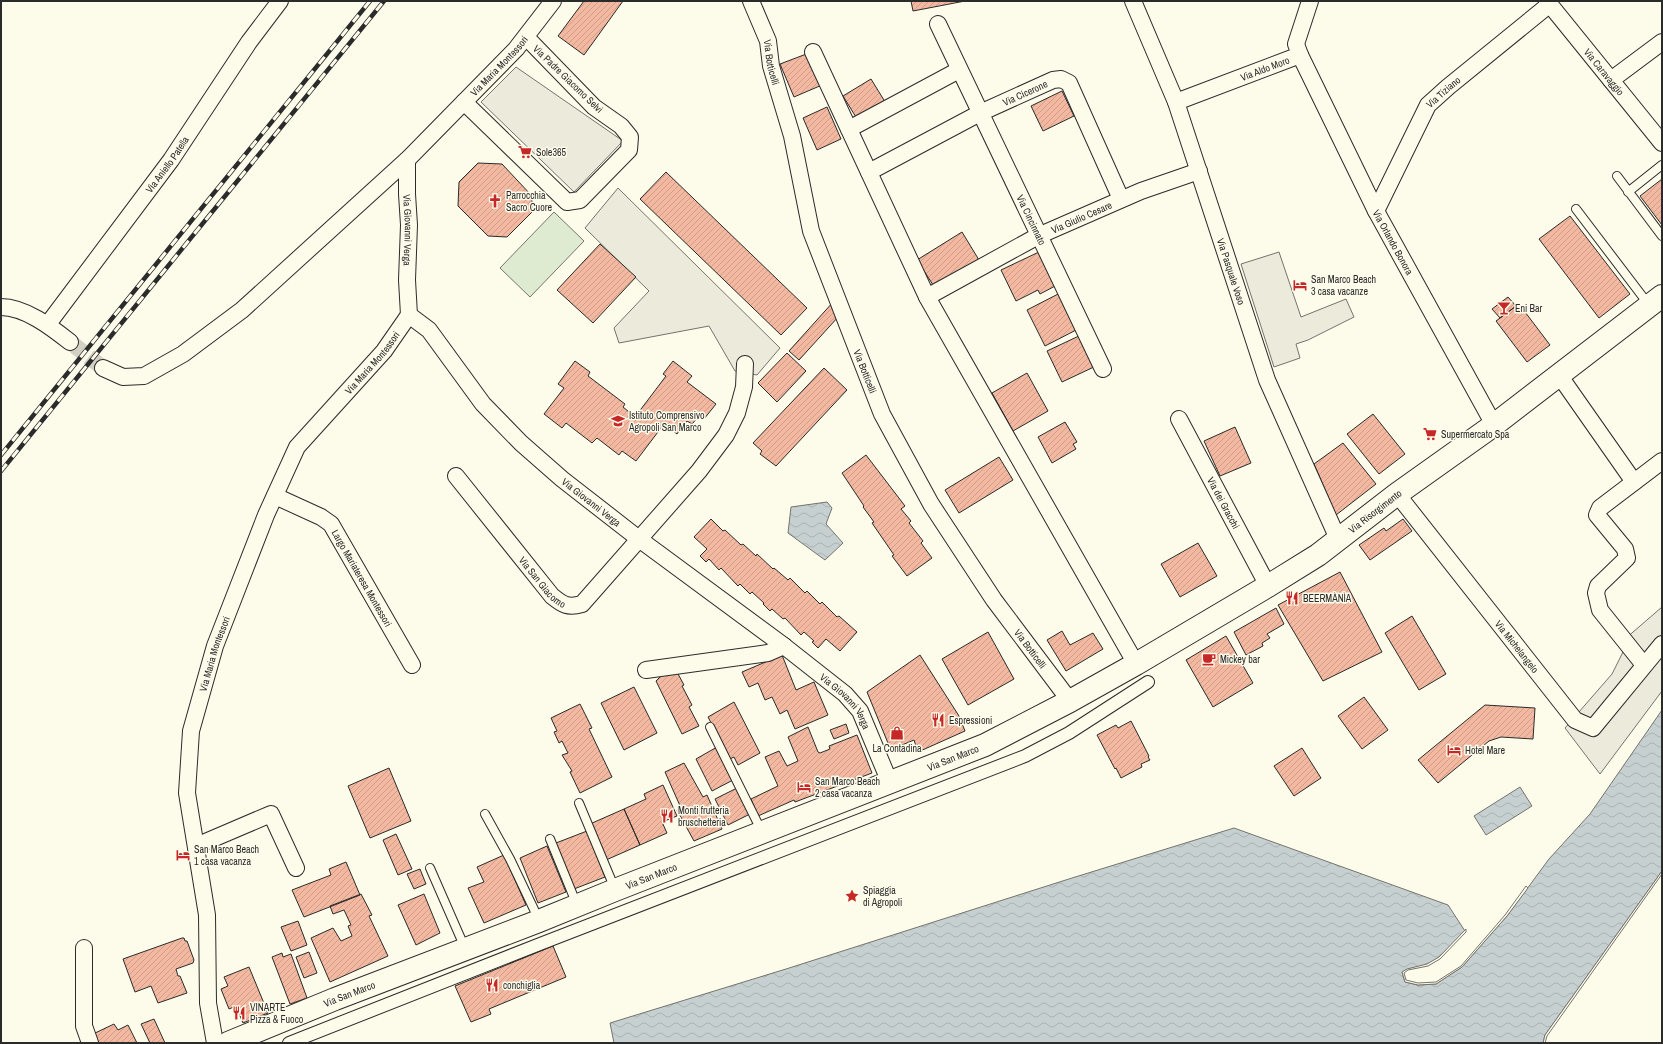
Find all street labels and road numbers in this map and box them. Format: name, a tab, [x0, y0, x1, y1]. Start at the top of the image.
street label: Via Maria Montessori	[467, 33, 530, 99]
street label: Via Botticelli	[761, 39, 783, 86]
street label: Via Padre Giacomo Selvi	[530, 42, 606, 116]
street label: Via Caravaggio	[1581, 46, 1628, 98]
street label: Via Aldo Moro	[1238, 53, 1292, 84]
street label: Via Tiziano	[1423, 73, 1463, 110]
street label: Via Cicerone	[1000, 77, 1050, 108]
street label: Via Aniello Patella	[142, 133, 192, 195]
street label: Via Cincinnato	[1014, 193, 1049, 247]
street label: Via Giovanni Verga	[401, 194, 416, 266]
street label: Via Giulio Cesare	[1049, 198, 1114, 236]
street label: Via Orlando Bonora	[1370, 207, 1417, 277]
street label: Via Pasquale Voso	[1214, 236, 1249, 307]
street label: Via Maria Montessori	[342, 329, 402, 397]
street label: Via Botticelli	[851, 347, 880, 395]
street label: Via Giovanni Verga	[559, 475, 624, 529]
street label: Via dei Gracchi	[1205, 475, 1243, 531]
street label: Via Risorgimento	[1346, 486, 1404, 536]
street label: Largo Mariateresa Montessori	[329, 527, 395, 629]
street label: Via San Giacomo	[516, 554, 568, 611]
street label: Via Maria Montessori	[196, 614, 232, 693]
street label: Via Michelangelo	[1492, 618, 1542, 676]
street label: Via Botticelli	[1012, 626, 1050, 671]
street label: Via Giovanni Verga	[817, 670, 873, 731]
street label: Via San Marco	[925, 742, 981, 774]
street label: Via San Marco	[624, 860, 679, 892]
street label: Via San Marco	[322, 978, 377, 1009]

